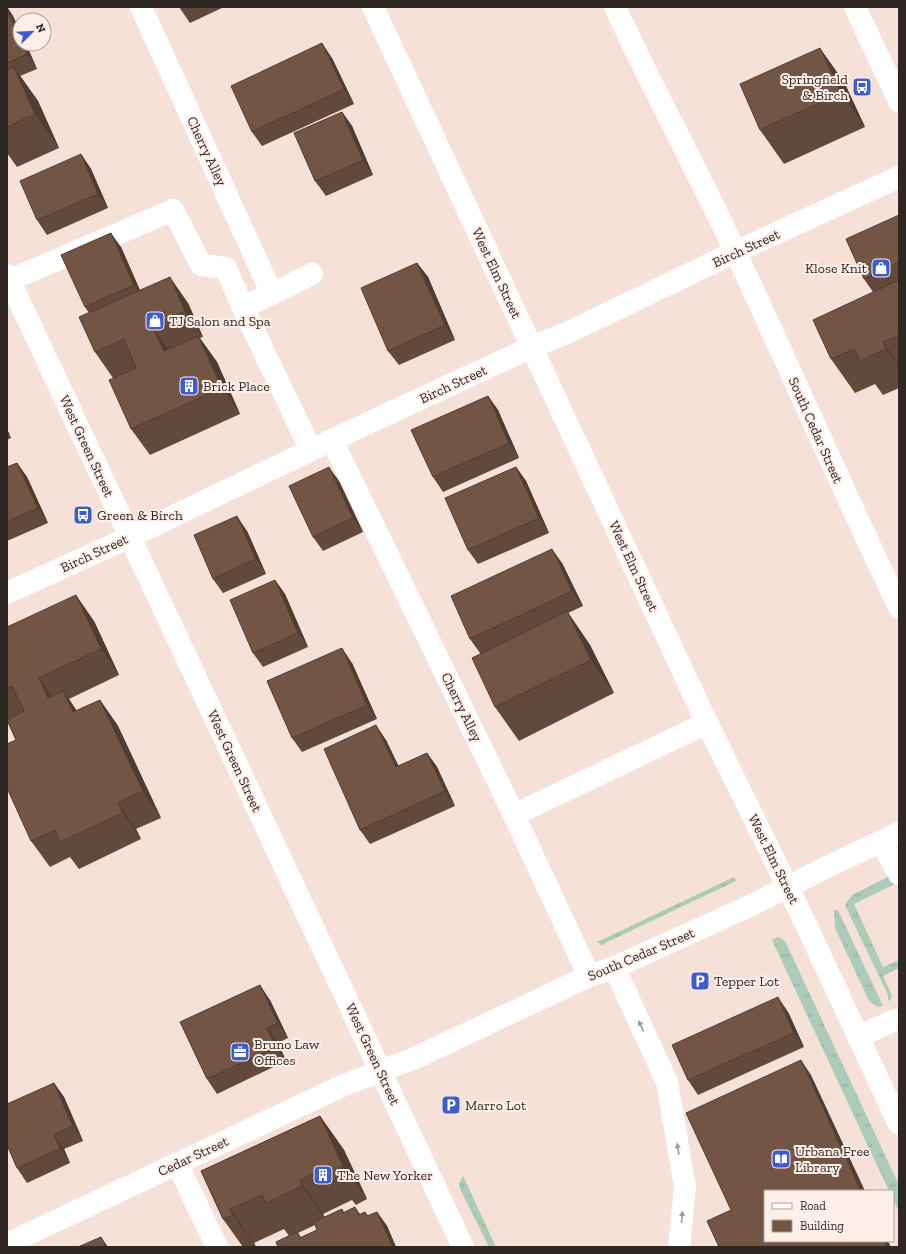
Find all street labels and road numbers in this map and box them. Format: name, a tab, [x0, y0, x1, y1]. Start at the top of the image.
street label: Cherry Alley	[183, 114, 230, 189]
street label: West Elm Street	[468, 225, 525, 322]
street label: Birch Street	[710, 225, 783, 271]
street label: Birch Street	[417, 361, 490, 407]
street label: South Cedar Street	[785, 375, 847, 487]
street label: West Green Street	[56, 393, 118, 501]
street label: West Elm Street	[605, 518, 662, 615]
street label: Birch Street	[58, 530, 131, 576]
street label: Cherry Alley	[438, 670, 486, 745]
street label: West Green Street	[204, 708, 266, 816]
street label: West Elm Street	[745, 812, 803, 908]
street label: South Cedar Street	[585, 924, 698, 985]
street label: West Green Street	[342, 1001, 404, 1109]
street label: Cedar Street	[155, 1132, 232, 1180]

